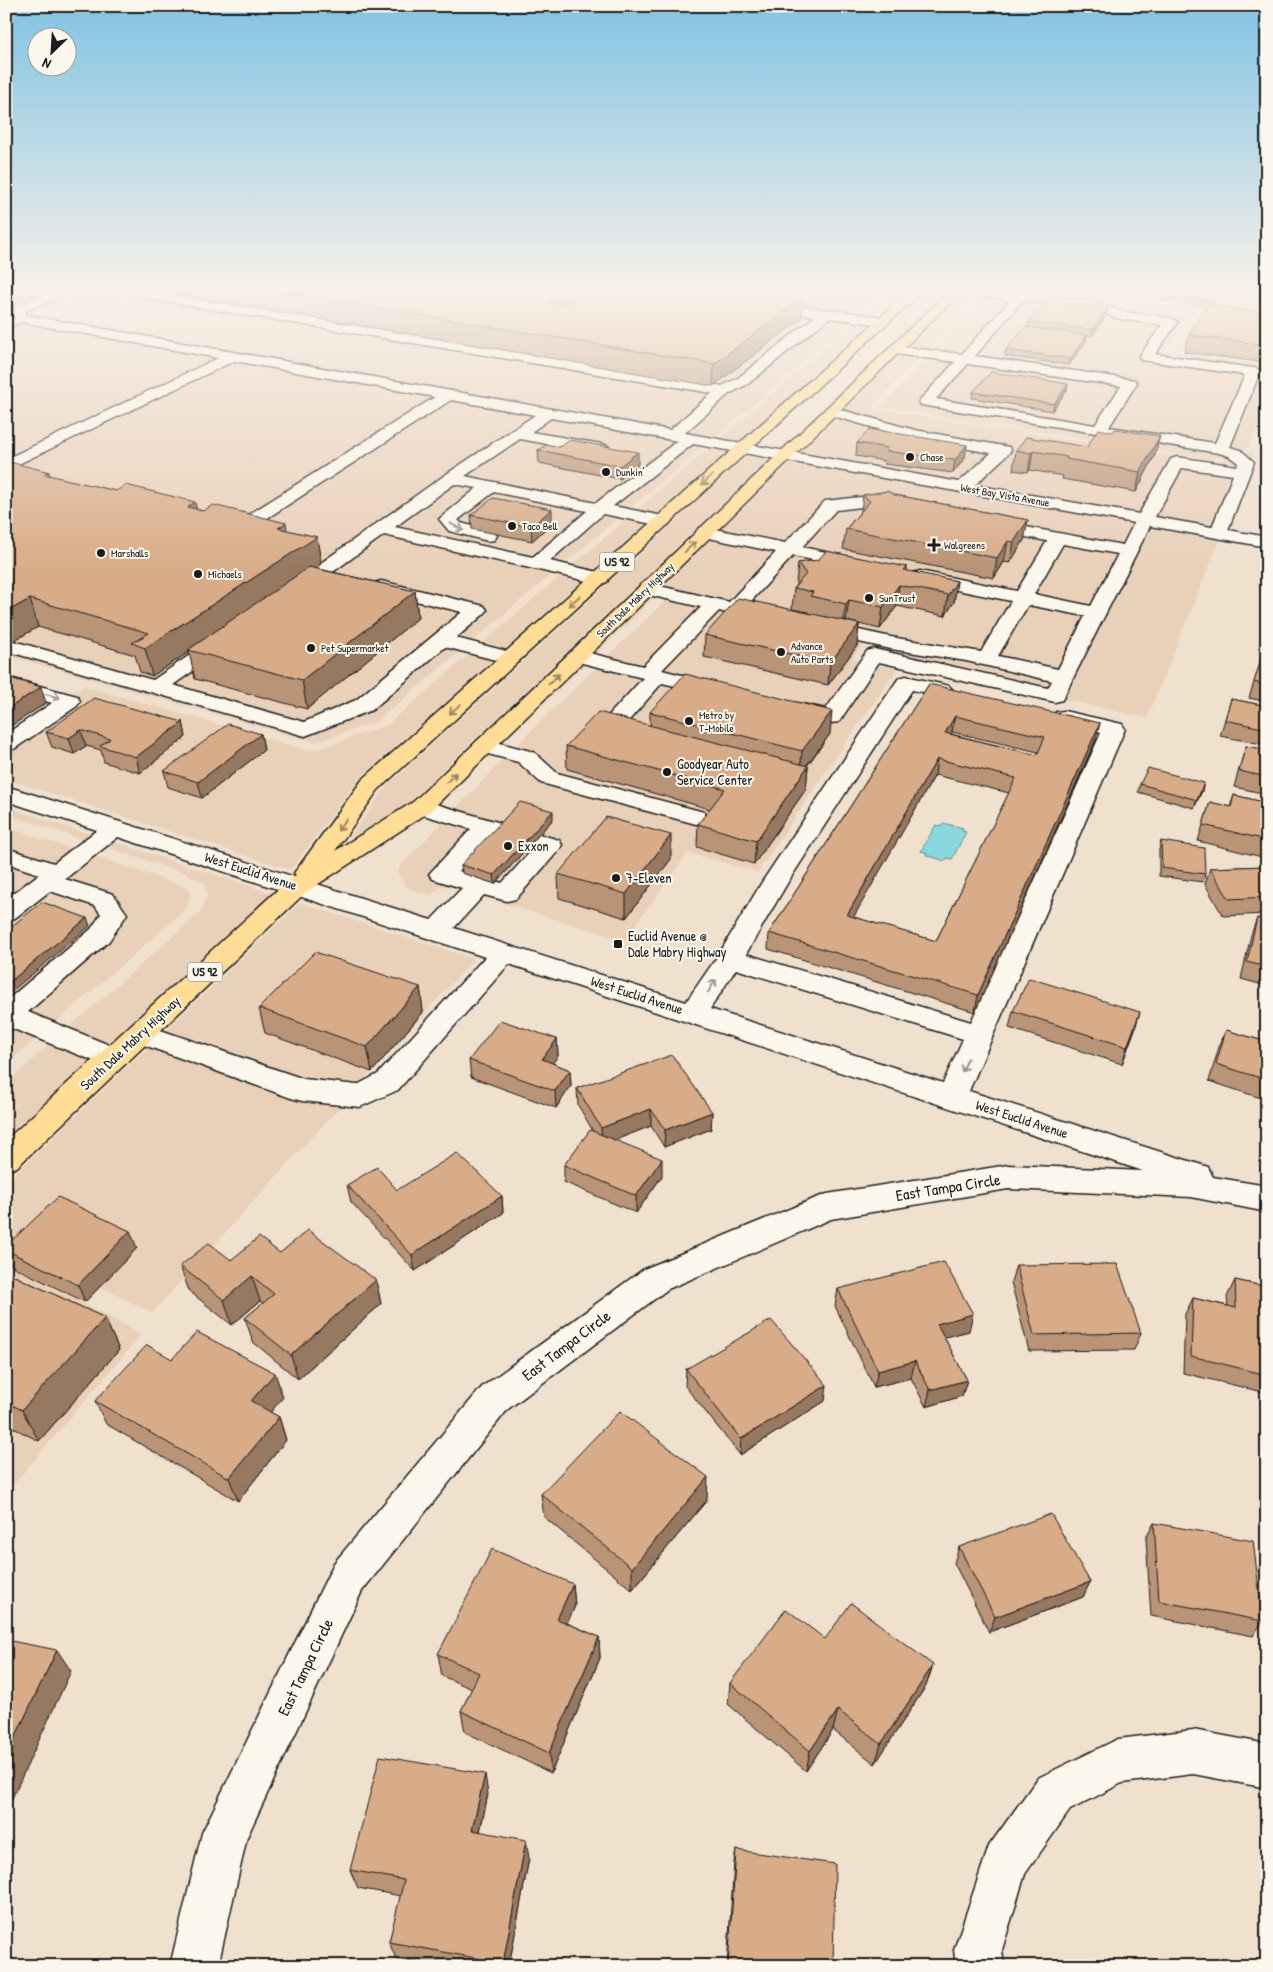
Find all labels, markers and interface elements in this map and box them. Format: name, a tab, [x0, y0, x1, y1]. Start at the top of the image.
north arrow	[28, 28, 78, 78]
text: N	[38, 54, 54, 74]
place label: Chase	[920, 450, 944, 464]
marker: Chase	[904, 451, 916, 463]
place label: Dunkin'	[616, 465, 645, 479]
marker: Dunkin'	[600, 466, 612, 478]
one-way arrow	[701, 474, 714, 486]
street label: West Bay Vista Avenue	[959, 480, 1051, 510]
place label: Taco Bell	[522, 519, 558, 533]
marker: Taco Bell	[506, 520, 518, 532]
one-way arrow	[450, 522, 465, 532]
place label: Walgreens	[944, 538, 985, 552]
marker: Walgreens	[928, 539, 940, 551]
one-way arrow	[683, 542, 695, 554]
place label: Marshalls	[111, 546, 148, 560]
marker: Marshalls	[95, 547, 107, 559]
road number: US 92	[600, 552, 634, 572]
street label: South Dale Mabry Highway	[593, 559, 677, 641]
place label: Michaels	[208, 567, 242, 581]
marker: Michaels	[192, 568, 204, 580]
place label: SunTrust	[879, 591, 915, 605]
marker: SunTrust	[863, 592, 875, 604]
one-way arrow	[567, 595, 580, 607]
place label: Advance Auto Parts	[791, 639, 833, 666]
place label: Pet Supermarket	[321, 641, 389, 655]
marker: Pet Supermarket	[305, 642, 317, 654]
marker: Advance Auto Parts	[775, 646, 787, 658]
one-way arrow	[548, 673, 560, 685]
one-way arrow	[45, 692, 61, 702]
one-way arrow	[448, 703, 461, 715]
place label: Metro by T-Mobile	[699, 708, 734, 735]
marker: Metro by T-Mobile	[683, 715, 695, 727]
place label: Goodyear Auto Service Center	[677, 754, 753, 789]
marker: Goodyear Auto Service Center	[661, 766, 673, 778]
one-way arrow	[445, 772, 457, 784]
one-way arrow	[337, 817, 347, 831]
place label: Exxon	[518, 836, 549, 855]
marker: Exxon	[502, 840, 514, 852]
street label: West Euclid Avenue	[203, 847, 300, 895]
place label: 7-Eleven	[626, 868, 672, 887]
marker: 7-Eleven	[610, 872, 622, 884]
place label: Euclid Avenue @ Dale Mabry Highway	[628, 926, 727, 962]
marker: Euclid Avenue @ Dale Mabry Highway	[612, 938, 624, 950]
road number: US 92	[188, 962, 222, 982]
street label: West Euclid Avenue	[589, 971, 686, 1019]
one-way arrow	[706, 979, 717, 993]
street label: South Dale Mabry Highway	[76, 991, 184, 1095]
one-way arrow	[960, 1057, 970, 1072]
street label: West Euclid Avenue	[974, 1095, 1071, 1143]
street label: East Tampa Circle	[894, 1168, 1002, 1206]
street label: East Tampa Circle	[517, 1304, 615, 1386]
street label: East Tampa Circle	[272, 1614, 338, 1719]

